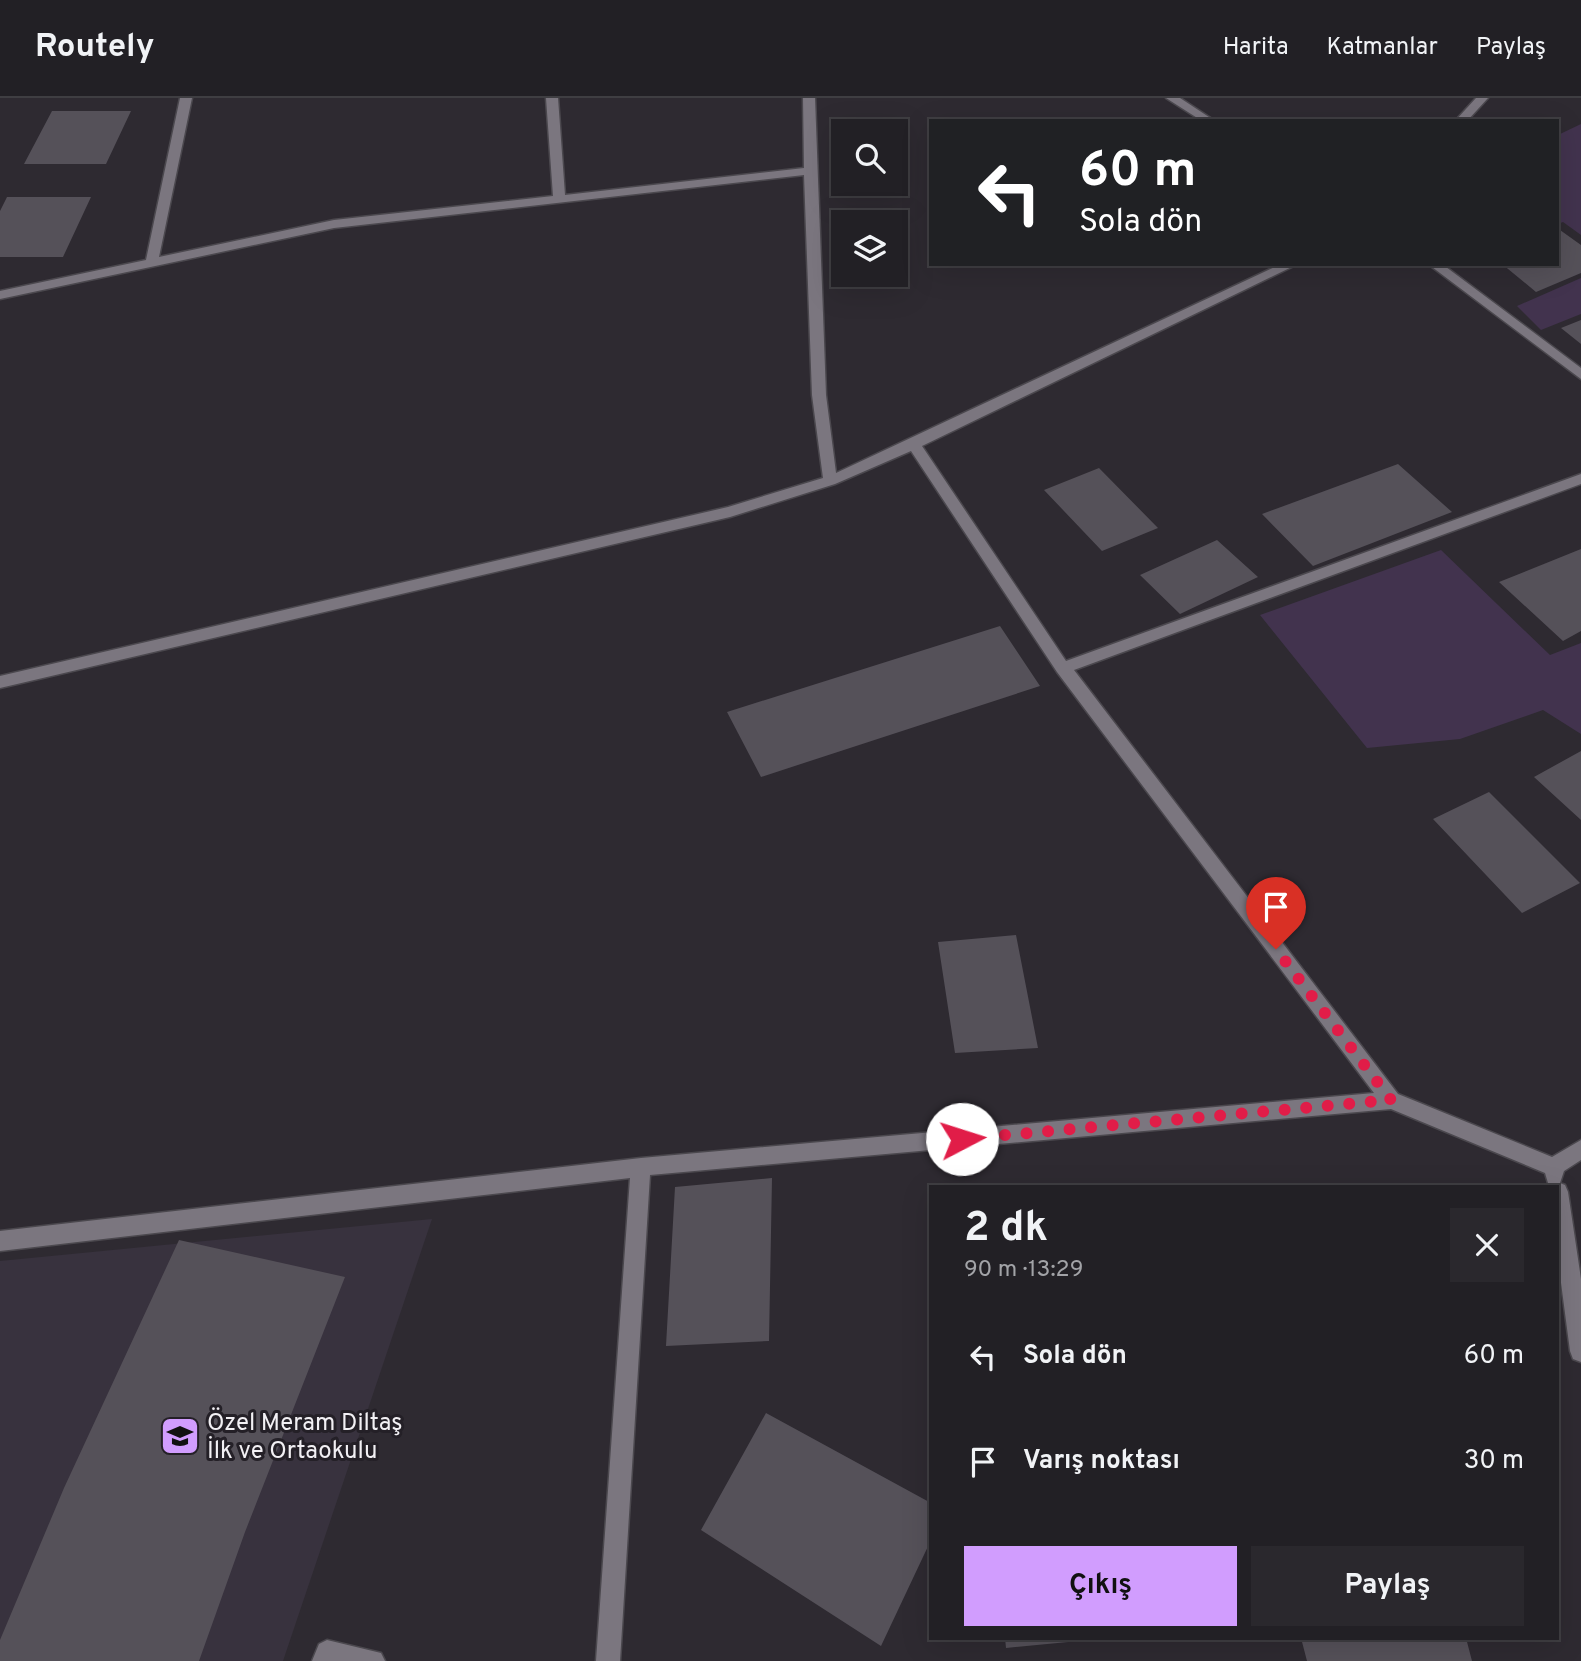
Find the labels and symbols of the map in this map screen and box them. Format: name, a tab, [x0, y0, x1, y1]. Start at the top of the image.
pin	[1246, 877, 1306, 949]
position arrow	[925, 1102, 999, 1176]
place label: Özel Meram Diltaş İlk ve Ortaokulu	[207, 1407, 403, 1467]
school or university icon: Özel Meram Diltaş İlk ve Ortaokulu	[159, 1415, 201, 1457]

